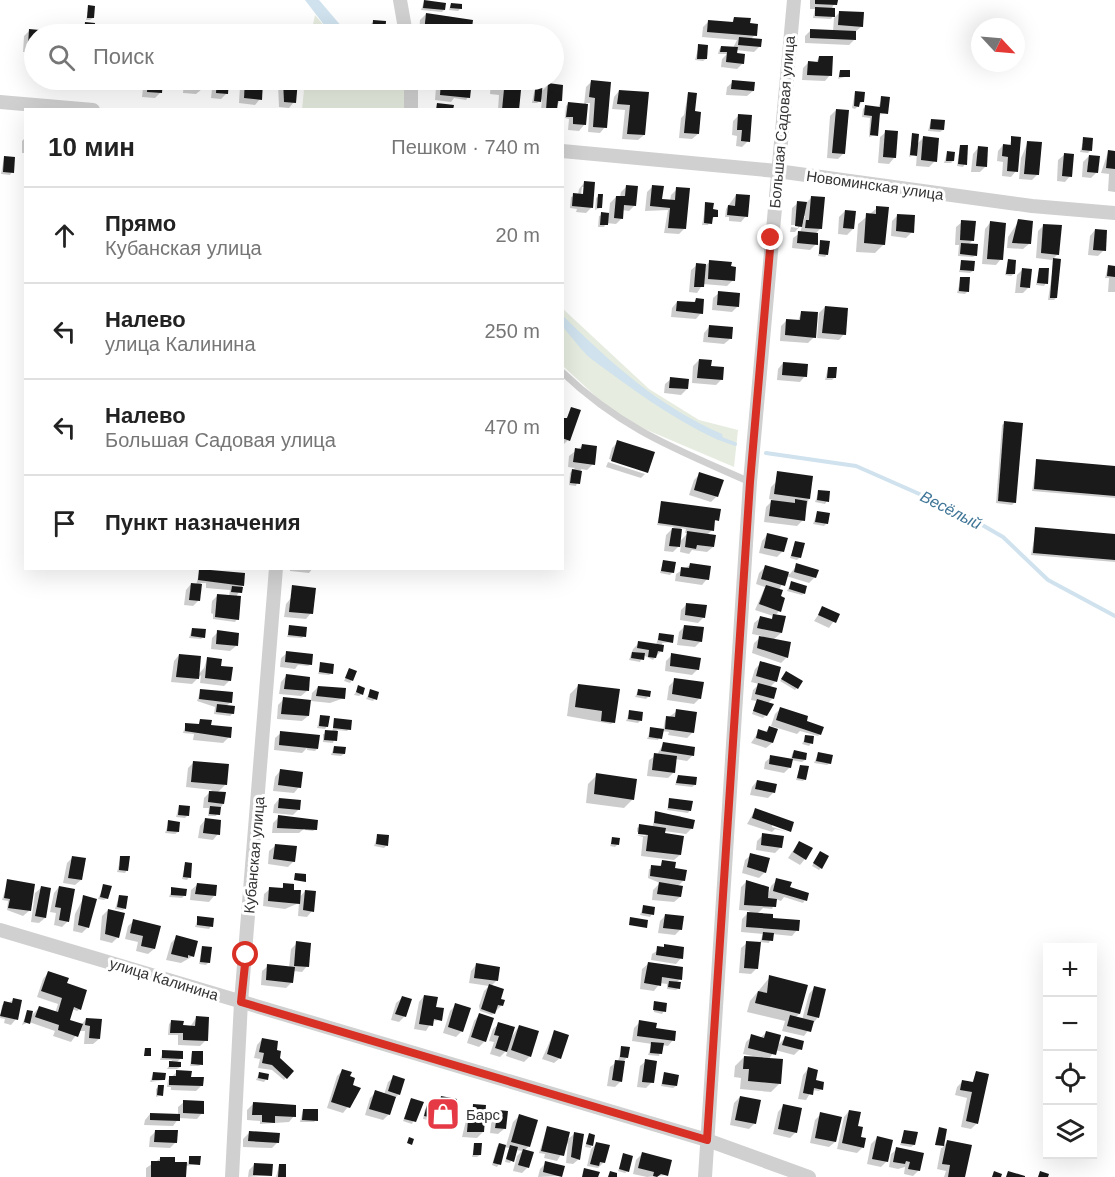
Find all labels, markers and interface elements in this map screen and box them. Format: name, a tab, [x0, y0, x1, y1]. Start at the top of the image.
north arrow	[971, 18, 1025, 72]
search box	[24, 24, 564, 90]
street label: Большая Садовая улица	[766, 34, 798, 209]
icon: search	[45, 41, 78, 74]
text: Поиск	[93, 44, 154, 69]
text: 10 мин	[48, 132, 135, 162]
text: Пешком · 740 m	[391, 136, 540, 158]
street label: Новоминская улица	[805, 167, 945, 203]
text: Прямо	[105, 211, 176, 236]
icon: ahead	[48, 219, 81, 252]
text: 20 m	[496, 224, 540, 246]
route end	[757, 224, 783, 250]
text: Кубанская улица	[105, 237, 262, 259]
text: Налево	[105, 307, 186, 332]
icon: left	[48, 315, 81, 348]
text: 250 m	[484, 320, 540, 342]
text: улица Калинина	[105, 333, 256, 355]
text: Налево	[105, 403, 186, 428]
icon: left	[48, 411, 81, 444]
text: 470 m	[484, 416, 540, 438]
text: Большая Садовая улица	[105, 429, 336, 451]
water label: Весёлый	[918, 487, 984, 533]
icon: arrive	[48, 507, 81, 540]
text: Пункт назначения	[105, 510, 301, 535]
street label: Кубанская улица	[240, 795, 268, 914]
route start	[232, 941, 258, 967]
map controls	[1043, 943, 1097, 1159]
button: +	[1043, 943, 1097, 997]
street label: улица Калинина	[108, 954, 221, 1004]
button: −	[1043, 997, 1097, 1051]
button: locate	[1043, 1051, 1097, 1105]
shop icon: Барс	[425, 1096, 461, 1132]
button: layers	[1043, 1105, 1097, 1159]
place label: Барс	[466, 1106, 501, 1123]

